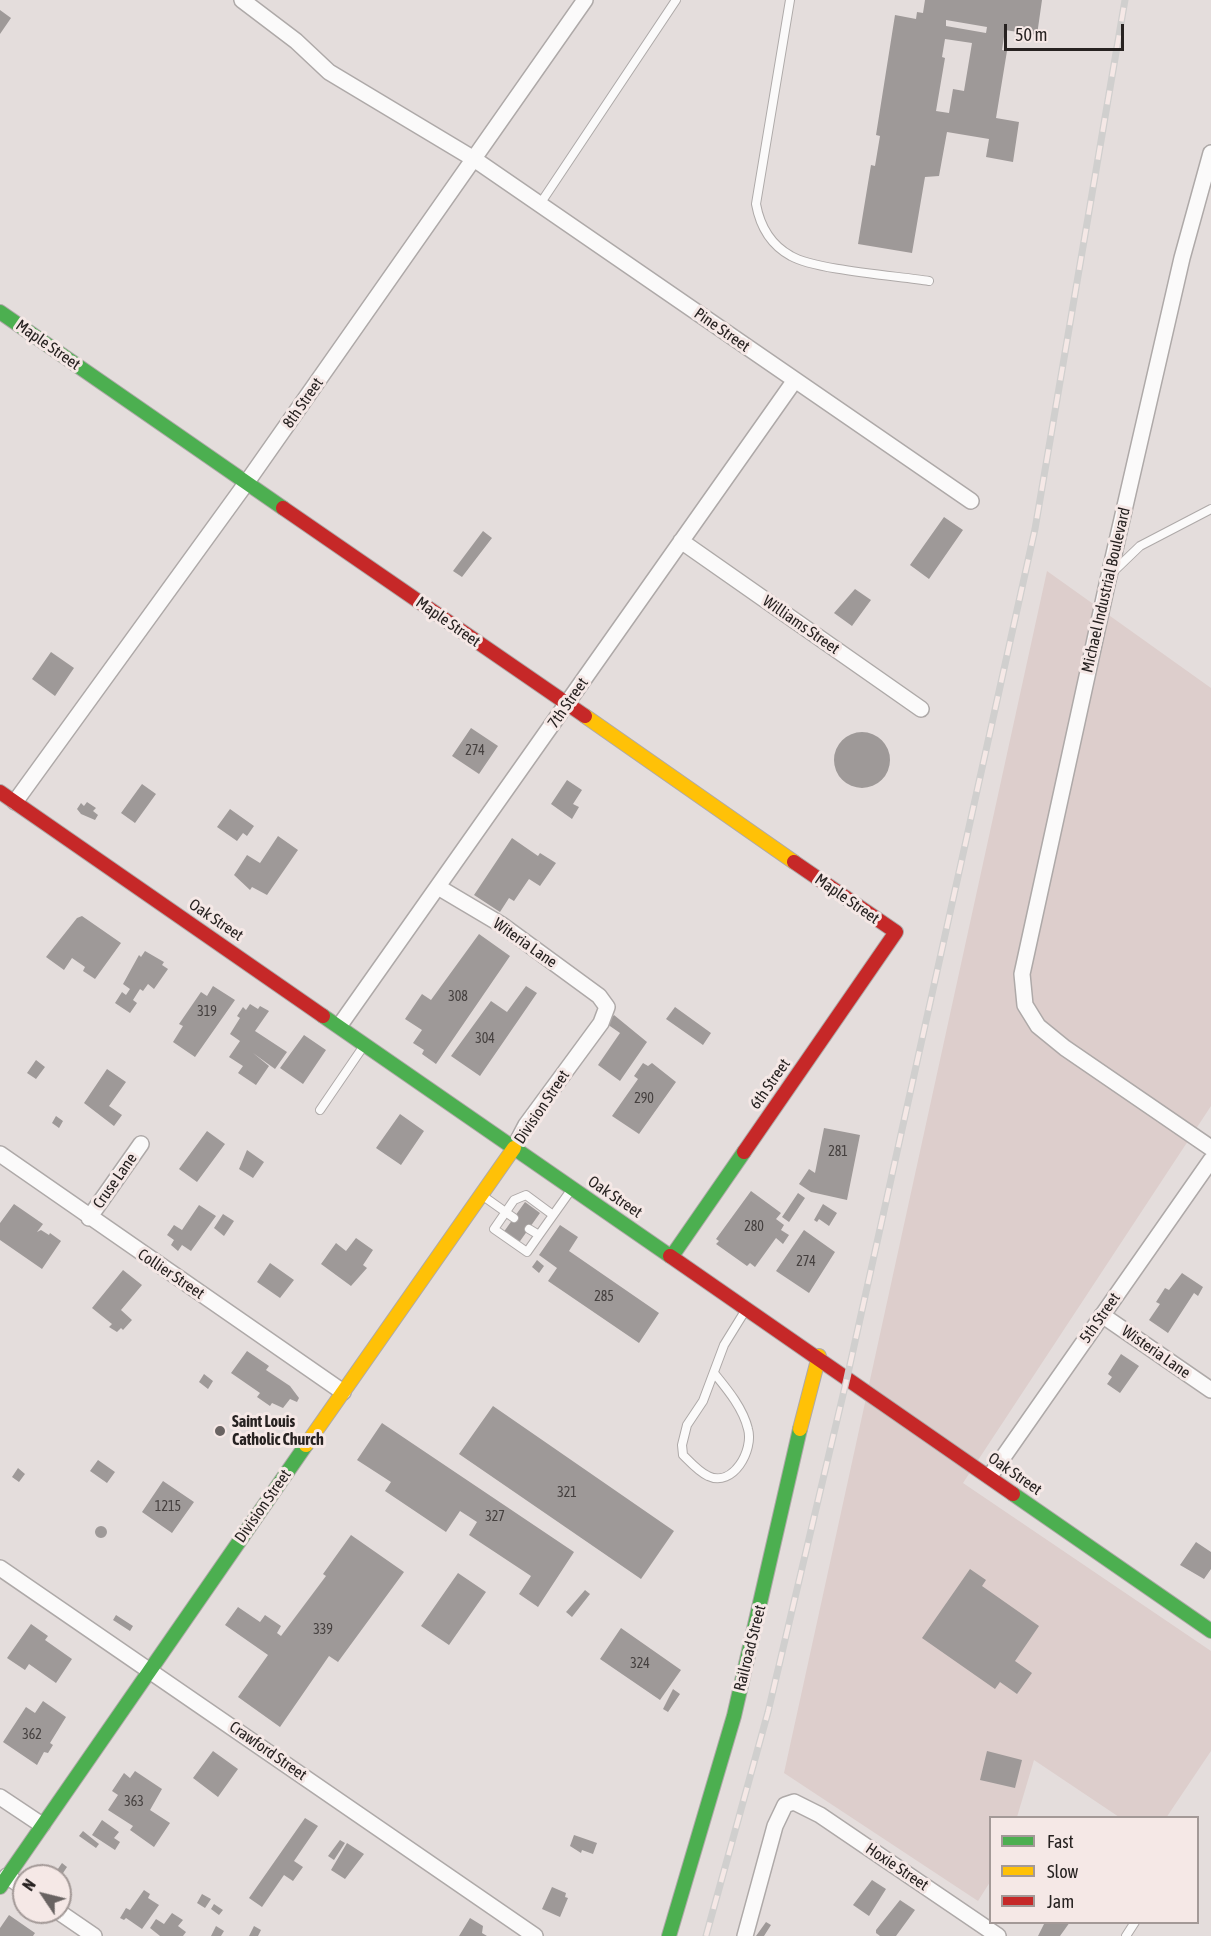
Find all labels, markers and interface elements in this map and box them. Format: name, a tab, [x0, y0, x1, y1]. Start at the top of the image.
scale bar	[1007, 12, 1127, 50]
text: 50 m	[1015, 24, 1047, 45]
street label: Pine Street	[690, 304, 754, 356]
street label: Maple Street	[12, 316, 84, 374]
street label: 8th Street	[279, 374, 327, 432]
street label: Michael Industrial Boulevard	[1078, 505, 1134, 675]
street label: Williams Street	[759, 592, 843, 658]
street label: Maple Street	[412, 593, 484, 651]
street label: 7th Street	[544, 674, 592, 732]
house number: 274	[465, 743, 485, 759]
street label: Maple Street	[811, 870, 883, 928]
street label: Oak Street	[185, 895, 247, 945]
street label: Witeria Lane	[489, 914, 561, 972]
house number: 308	[448, 989, 468, 1005]
house number: 319	[197, 1004, 217, 1020]
house number: 304	[475, 1031, 495, 1047]
street label: 6th Street	[746, 1055, 794, 1113]
street label: Division Street	[510, 1066, 574, 1148]
house number: 290	[634, 1091, 654, 1107]
house number: 281	[828, 1144, 848, 1160]
street label: Cruse Lane	[89, 1150, 141, 1212]
street label: Oak Street	[584, 1172, 646, 1222]
house number: 280	[744, 1219, 764, 1235]
street label: Collier Street	[134, 1245, 208, 1303]
house number: 274	[796, 1254, 816, 1270]
house number: 285	[594, 1289, 614, 1305]
street label: 5th Street	[1076, 1289, 1124, 1347]
street label: Wisteria Lane	[1118, 1321, 1194, 1383]
place label: Saint Louis Catholic Church	[232, 1412, 324, 1450]
marker: Saint Louis Catholic Church	[213, 1424, 227, 1438]
street label: Oak Street	[984, 1449, 1046, 1499]
street label: Division Street	[231, 1466, 295, 1546]
house number: 321	[557, 1485, 577, 1501]
house number: 1215	[155, 1499, 181, 1515]
house number: 327	[485, 1509, 505, 1525]
street label: Railroad Street	[730, 1603, 770, 1693]
house number: 339	[313, 1622, 333, 1638]
house number: 324	[630, 1656, 650, 1672]
street label: Crawford Street	[226, 1717, 310, 1785]
house number: 362	[22, 1727, 42, 1743]
house number: 363	[124, 1794, 144, 1810]
legend	[989, 1816, 1199, 1924]
text: Fast	[1047, 1831, 1074, 1852]
street label: Hoxie Street	[862, 1839, 932, 1895]
text: Slow	[1047, 1861, 1078, 1882]
north arrow	[12, 1864, 72, 1924]
text: N	[19, 1876, 39, 1894]
text: Jam	[1047, 1891, 1074, 1912]

